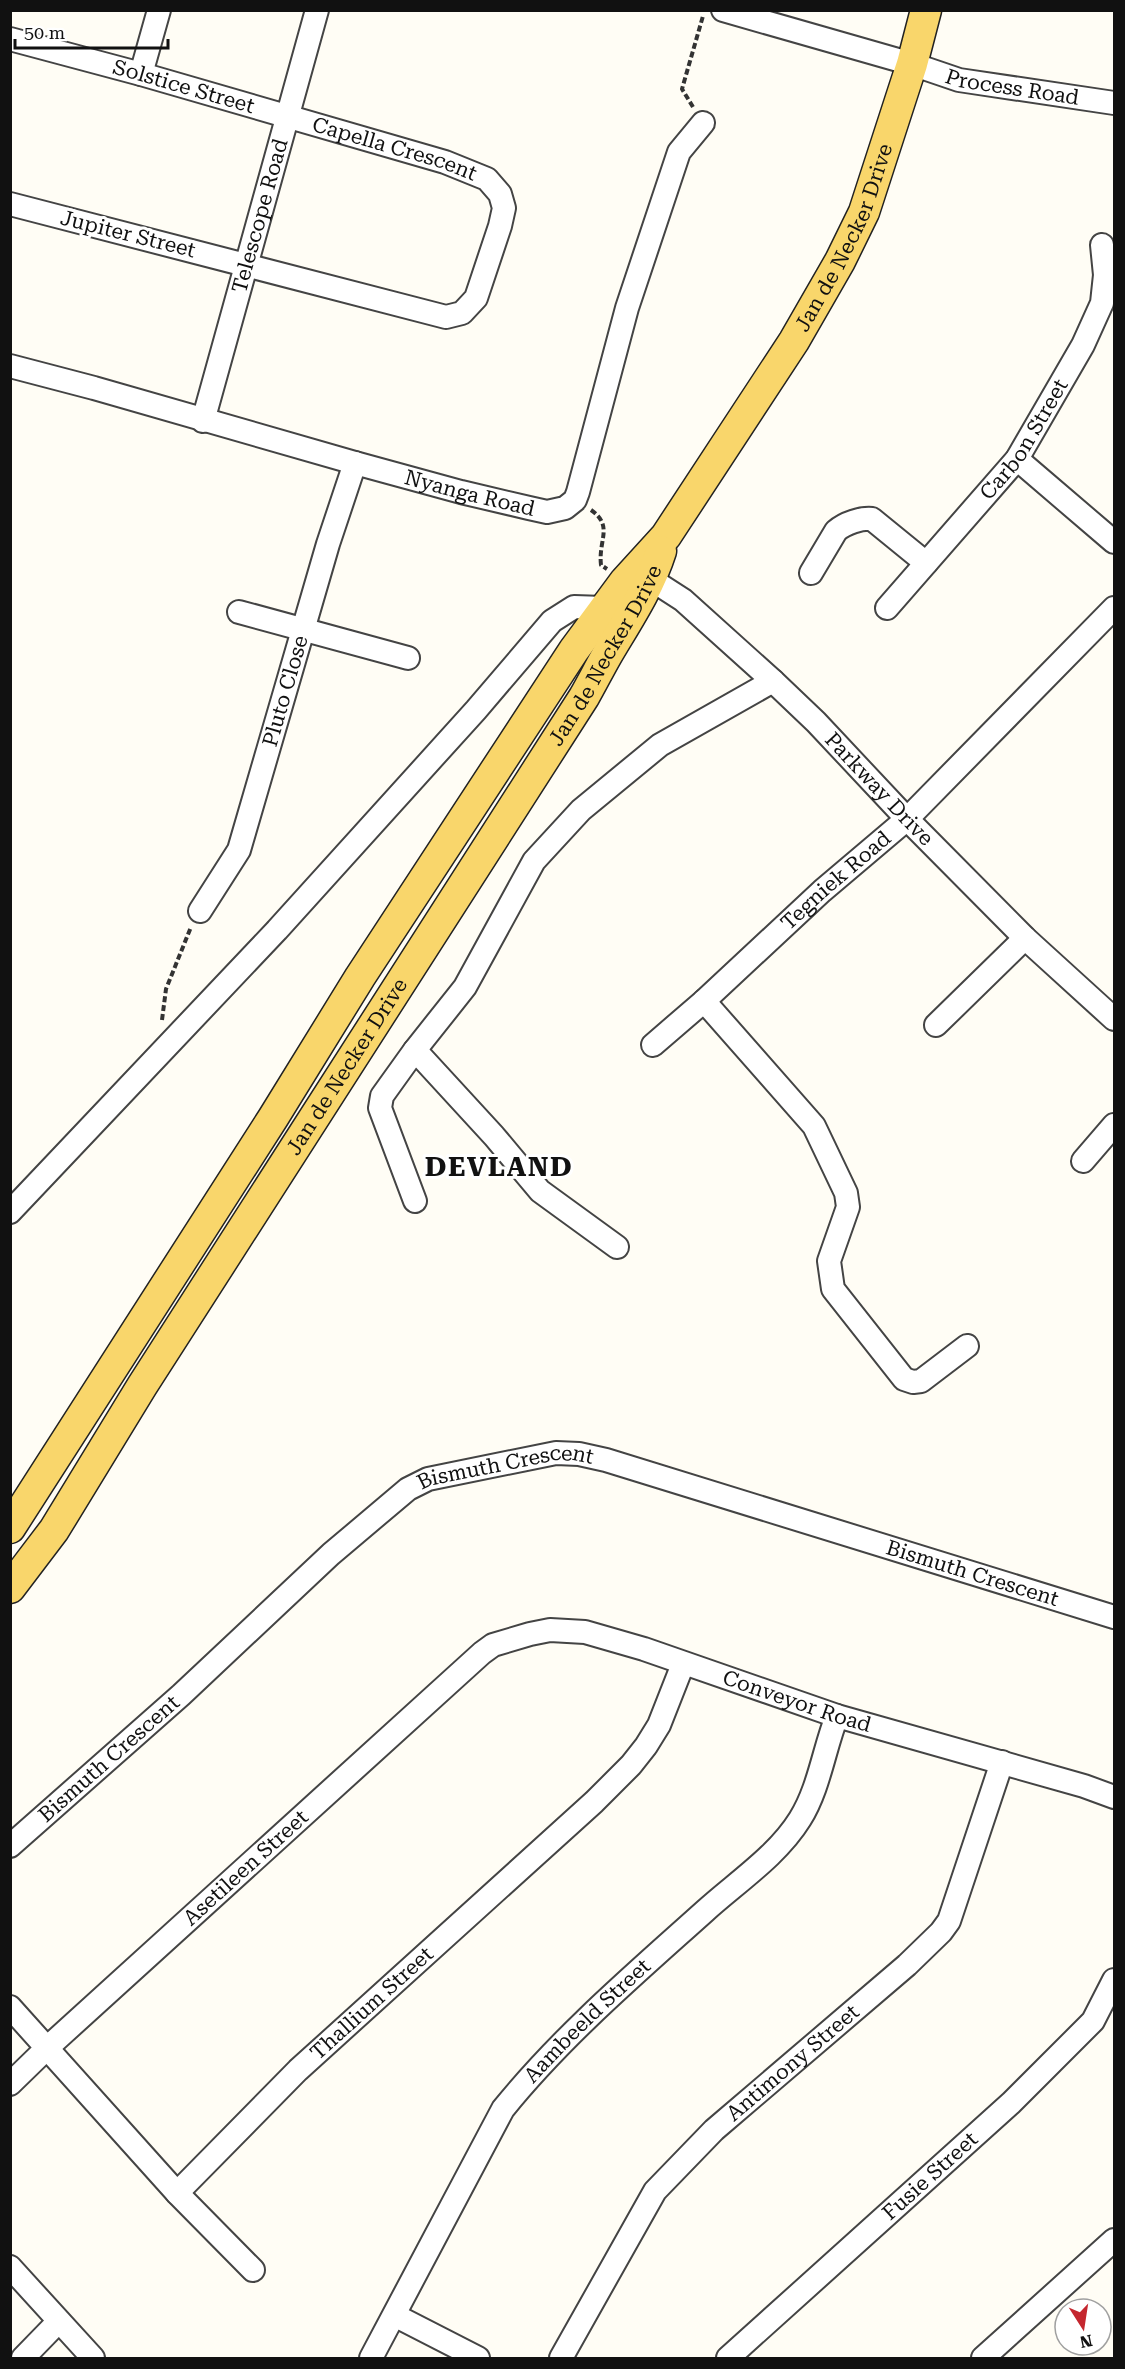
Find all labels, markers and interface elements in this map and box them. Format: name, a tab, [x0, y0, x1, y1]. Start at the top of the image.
scale bar	[15, 12, 168, 50]
text: 50 m	[24, 22, 65, 43]
street label: Solstice Street	[110, 55, 257, 118]
street label: Process Road	[942, 64, 1081, 110]
street label: Capella Crescent	[310, 112, 481, 186]
street label: Telescope Road	[227, 136, 293, 295]
street label: Jan de Necker Drive	[790, 141, 897, 336]
street label: Jupiter Street	[58, 206, 198, 262]
street label: Carbon Street	[975, 374, 1073, 505]
street label: Nyanga Road	[402, 465, 538, 521]
street label: Jan de Necker Drive	[544, 561, 667, 750]
street label: Pluto Close	[258, 633, 313, 749]
street label: Parkway Drive	[820, 727, 938, 850]
street label: Tegniek Road	[776, 826, 896, 935]
street label: Jan de Necker Drive	[281, 974, 412, 1159]
district label: DEVLAND	[425, 1151, 573, 1183]
street label: Bismuth Crescent	[413, 1440, 596, 1495]
street label: Bismuth Crescent	[883, 1535, 1062, 1611]
street label: Conveyor Road	[720, 1665, 874, 1737]
street label: Bismuth Crescent	[34, 1690, 184, 1827]
street label: Asetileen Street	[179, 1805, 313, 1930]
street label: Thallium Street	[306, 1942, 438, 2065]
street label: Aambeeld Street	[519, 1954, 655, 2088]
street label: Antimony Street	[722, 2000, 864, 2126]
street label: Fusie Street	[878, 2127, 983, 2225]
north arrow	[1053, 2297, 1113, 2357]
text: N	[1078, 2331, 1094, 2352]

